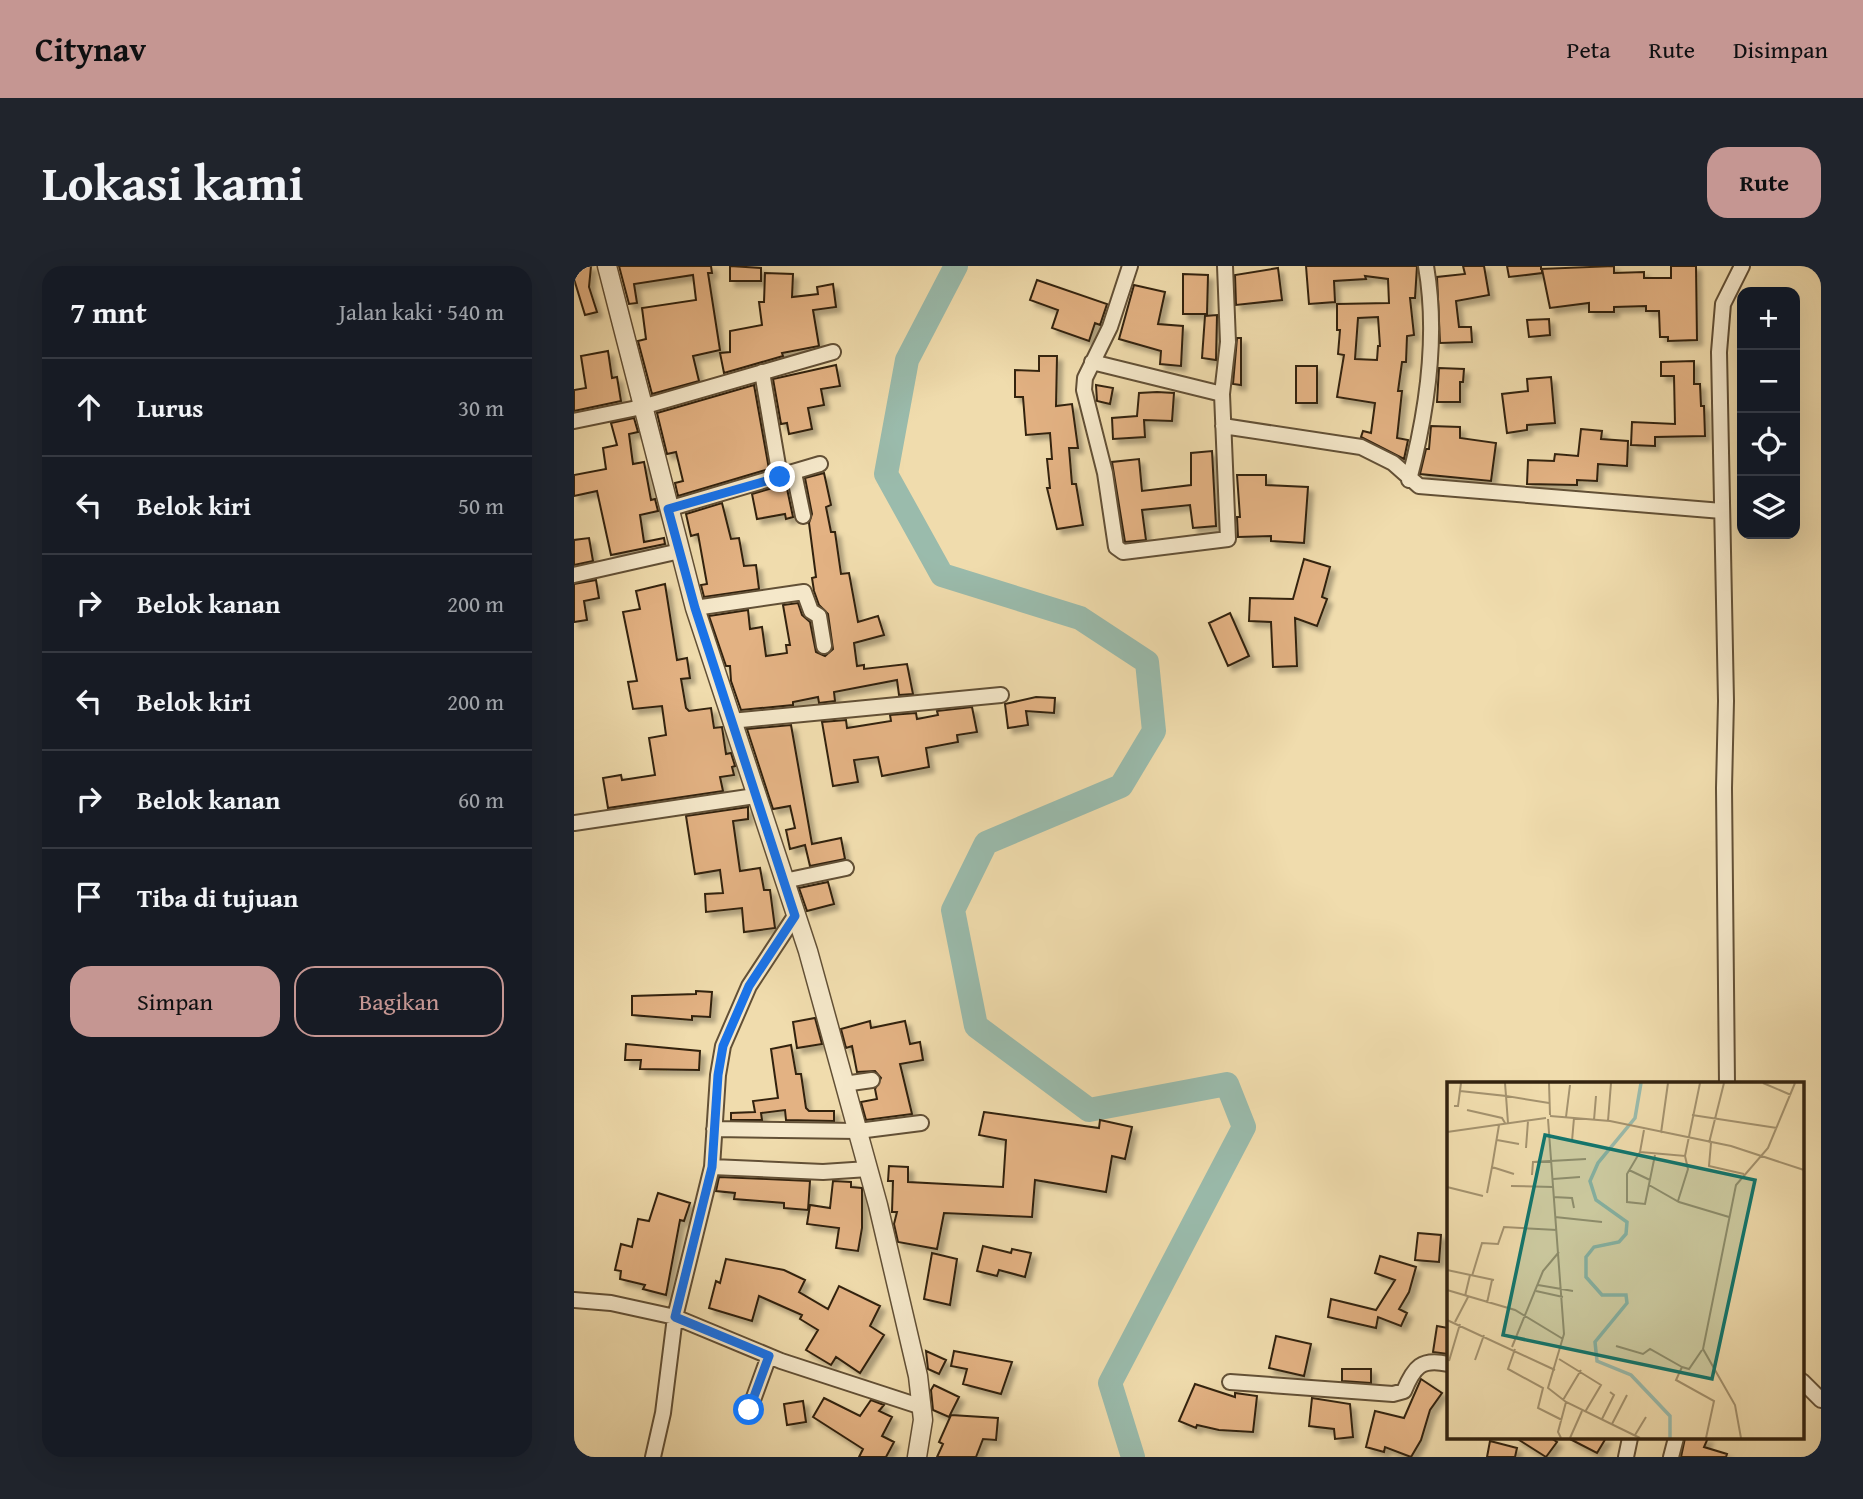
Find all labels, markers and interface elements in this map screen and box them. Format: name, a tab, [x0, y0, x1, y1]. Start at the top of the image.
text: Citynav	[35, 25, 146, 73]
text: Peta	[1567, 32, 1610, 67]
text: Rute	[1648, 32, 1695, 67]
text: Disimpan	[1733, 32, 1828, 67]
text: Lokasi kami	[42, 146, 304, 218]
button: Rute	[1707, 147, 1821, 218]
map controls	[1737, 287, 1800, 539]
button: +	[1737, 287, 1800, 350]
text: 7 mnt	[70, 290, 147, 334]
text: Jalan kaki · 540 m	[339, 295, 504, 328]
button: −	[1737, 350, 1800, 413]
icon: ahead	[70, 388, 108, 426]
text: Lurus	[137, 388, 203, 427]
text: 30 m	[458, 391, 504, 424]
button: locate	[1737, 413, 1800, 476]
route end	[764, 461, 795, 492]
button: layers	[1737, 476, 1800, 539]
icon: left	[70, 486, 108, 524]
text: Belok kiri	[137, 486, 251, 525]
text: 50 m	[458, 489, 504, 522]
icon: right	[70, 584, 108, 622]
text: Belok kanan	[137, 584, 280, 623]
text: 200 m	[447, 587, 504, 620]
icon: left	[70, 682, 108, 720]
text: Belok kiri	[137, 682, 251, 721]
text: 200 m	[447, 685, 504, 718]
icon: right	[70, 780, 108, 818]
text: Belok kanan	[137, 780, 280, 819]
text: 60 m	[458, 783, 504, 816]
icon: arrive	[70, 878, 108, 916]
text: Tiba di tujuan	[137, 878, 298, 917]
button: Simpan	[70, 966, 280, 1037]
button: Bagikan	[294, 966, 504, 1037]
inset map	[1447, 1082, 1804, 1440]
route start	[733, 1394, 764, 1425]

